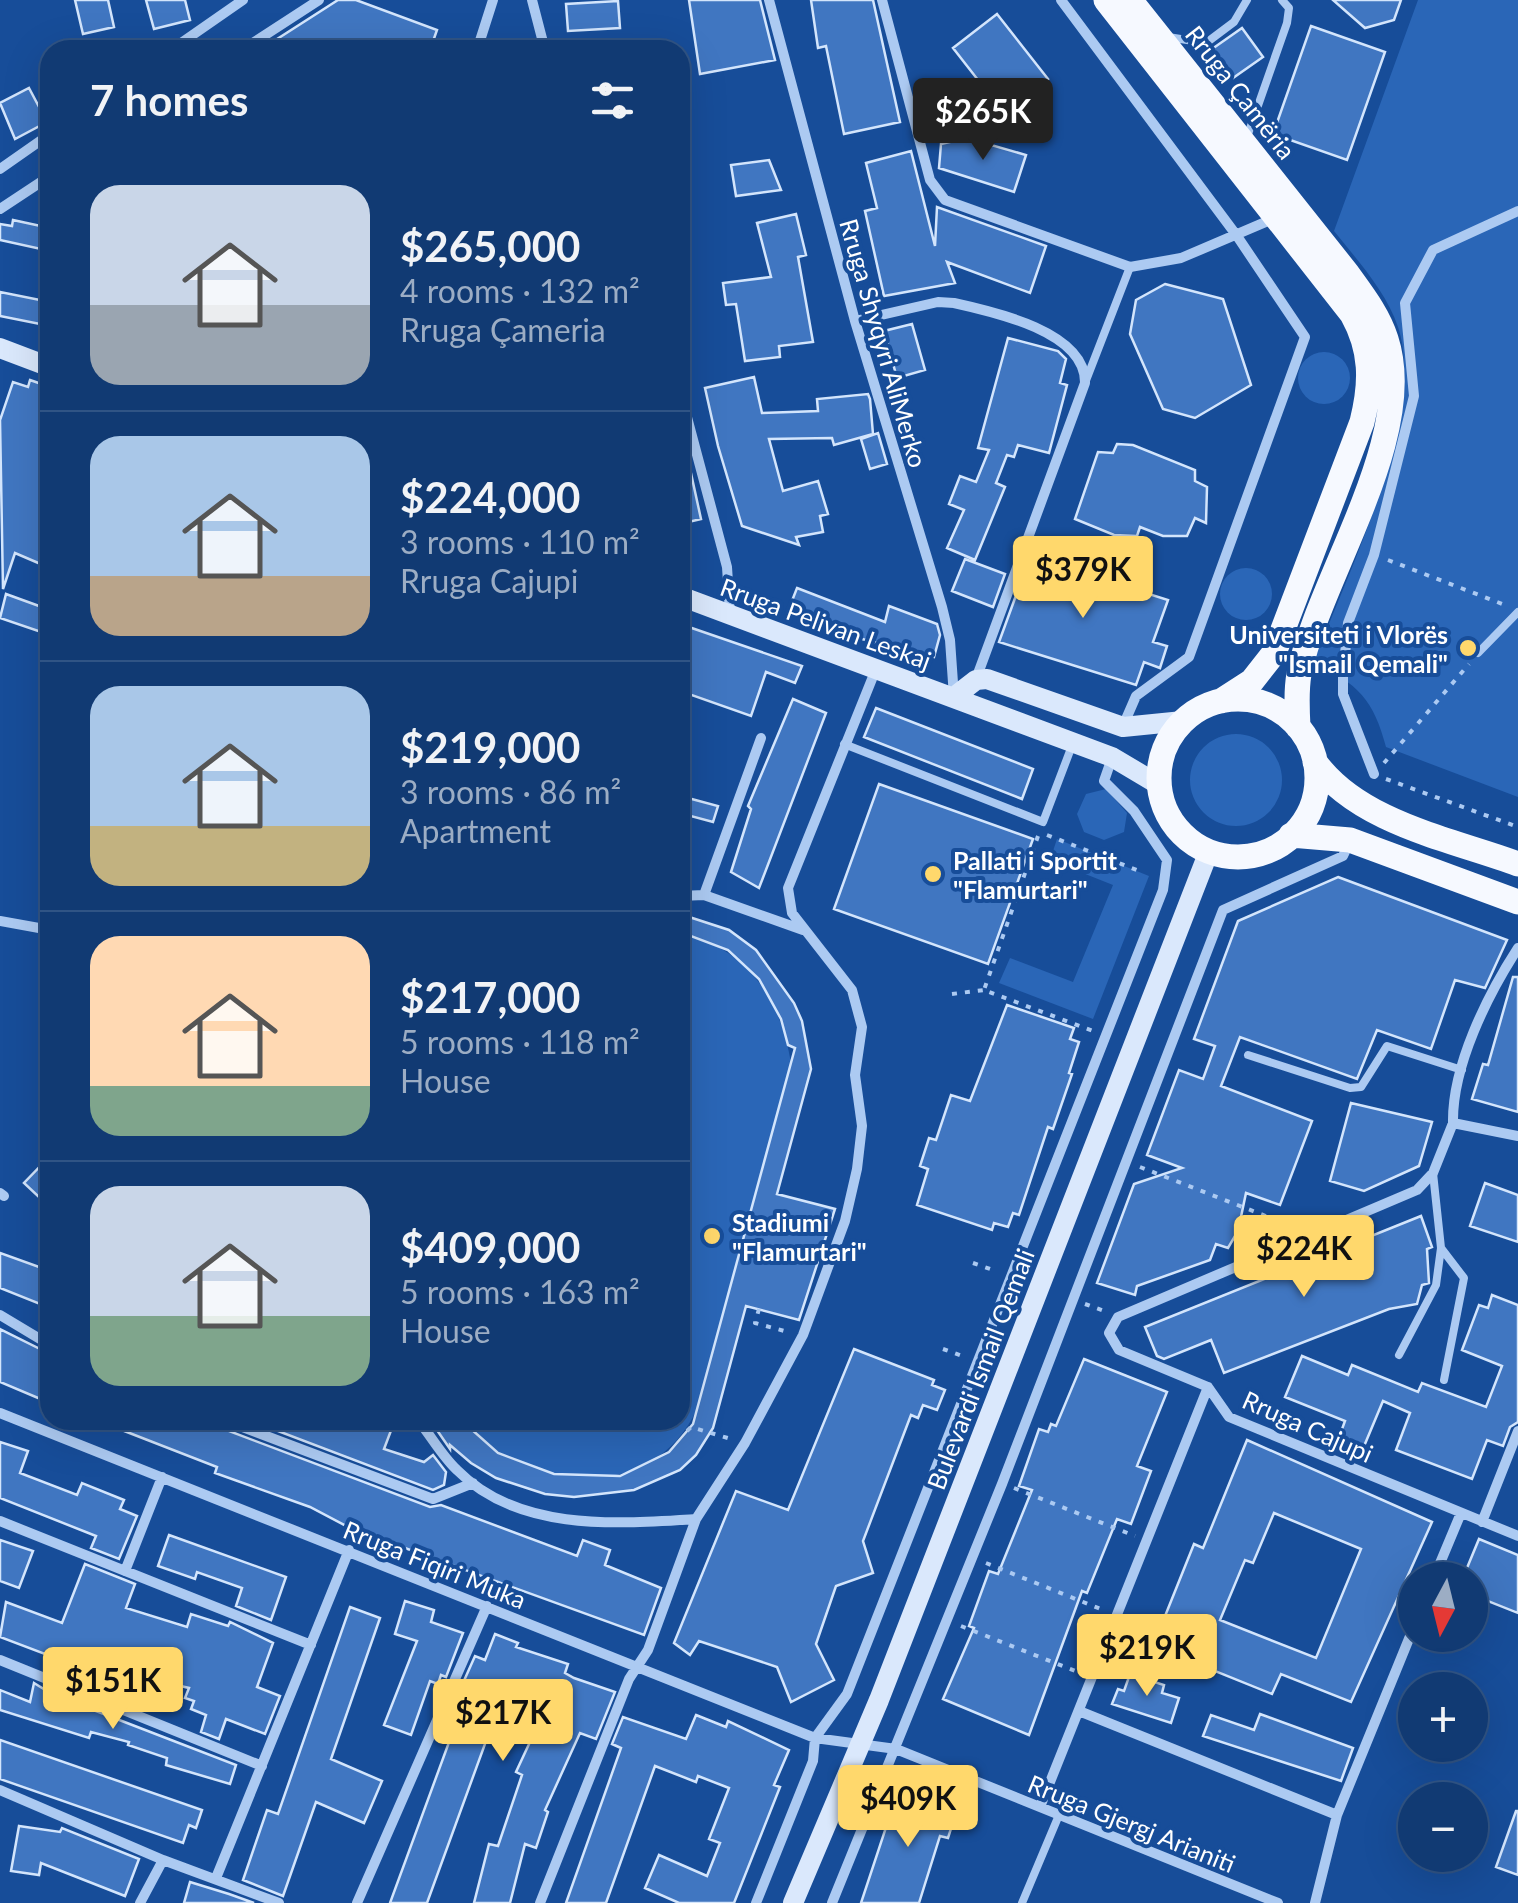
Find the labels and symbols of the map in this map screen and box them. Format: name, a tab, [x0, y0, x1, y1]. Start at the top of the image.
street label: Rruga Çamëria	[1180, 19, 1302, 165]
pin: $265K	[913, 78, 1053, 163]
street label: Rruga Shyqyri AliMerko	[834, 215, 934, 471]
pin: $379K	[1013, 536, 1153, 621]
street label: Rruga Pelivan Leskaj	[716, 571, 936, 675]
place label: Universiteti i Vlorës "Ismail Qemali"	[1229, 619, 1448, 678]
marker: Universiteti i Vlorës "Ismail Qemali"	[1457, 637, 1479, 659]
place label: Pallati i Sportit "Flamurtari"	[953, 845, 1118, 904]
marker: Pallati i Sportit "Flamurtari"	[922, 863, 944, 885]
place label: Stadiumi "Flamurtari"	[732, 1207, 867, 1266]
pin: $224K	[1234, 1215, 1374, 1300]
marker: Stadiumi "Flamurtari"	[701, 1225, 723, 1247]
street label: Bulevardi Ismail Qemali	[920, 1244, 1040, 1494]
street label: Rruga Cajupi	[1238, 1384, 1378, 1468]
street label: Rruga Fiqiri Muka	[339, 1514, 531, 1614]
north arrow	[1398, 1562, 1488, 1652]
pin: $219K	[1077, 1614, 1217, 1699]
pin: $151K	[43, 1647, 183, 1732]
pin: $217K	[433, 1679, 573, 1764]
pin: $409K	[838, 1765, 978, 1850]
street label: Rruga Gjergj Arianiti	[1024, 1768, 1240, 1878]

